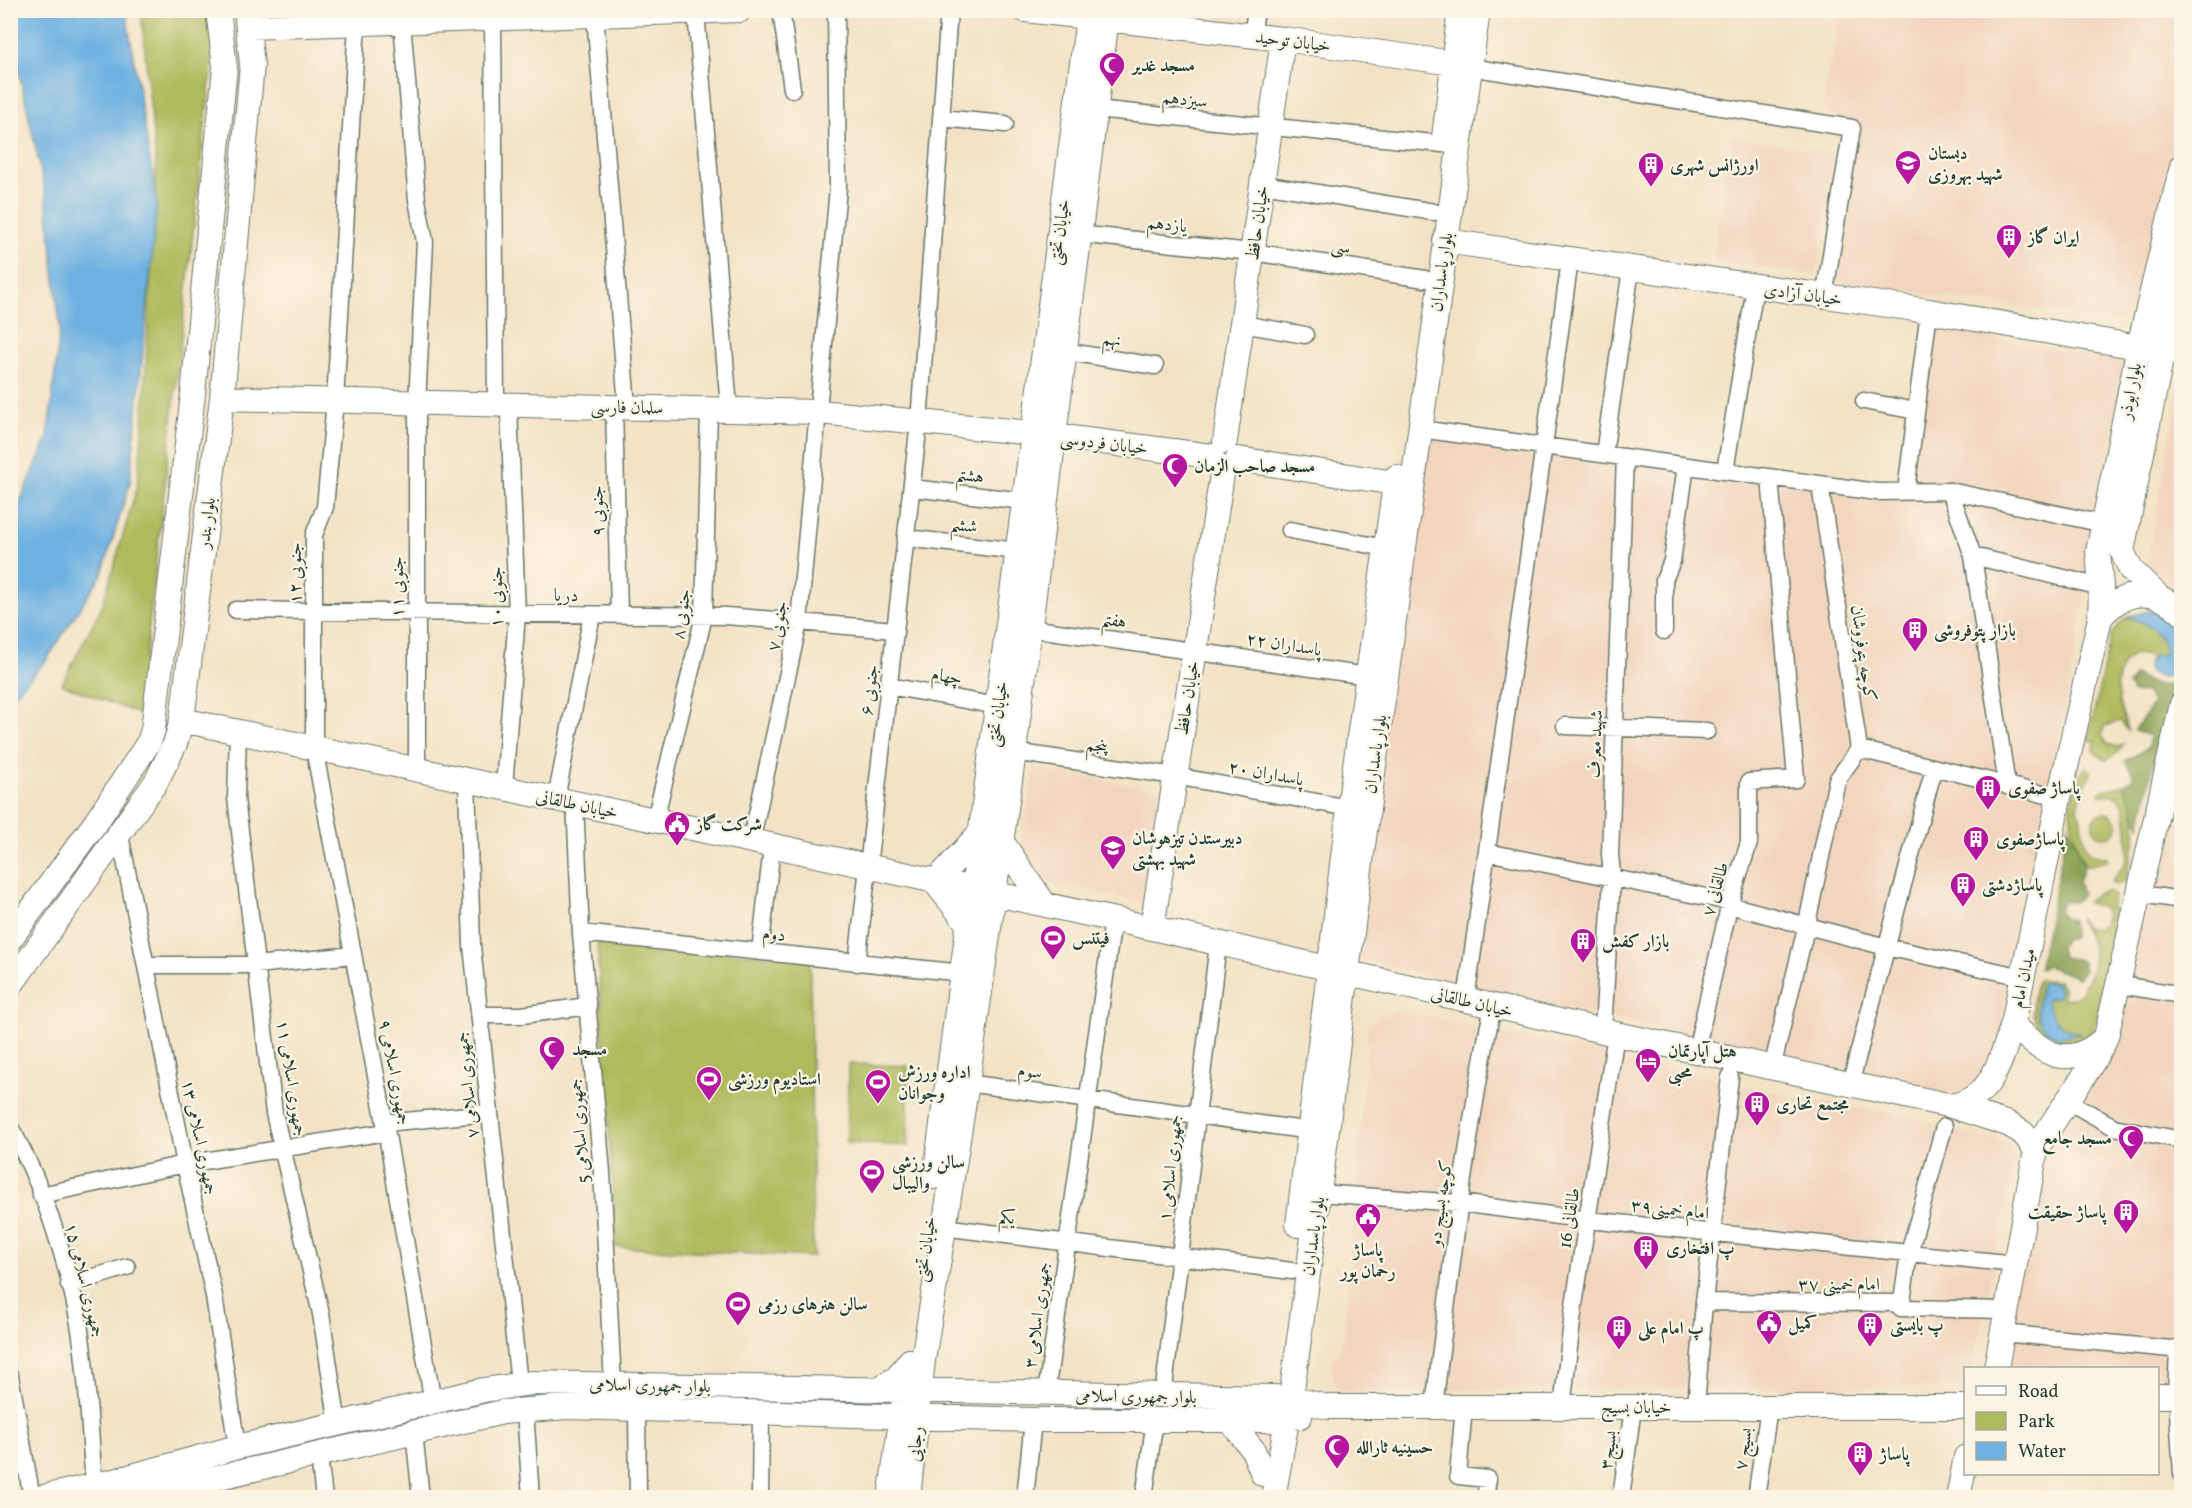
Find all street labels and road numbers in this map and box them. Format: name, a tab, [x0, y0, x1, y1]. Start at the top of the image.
street label: خیابان توحید	[1254, 25, 1332, 60]
street label: سیزدهم	[1160, 86, 1209, 118]
street label: خیابان حافظ	[1241, 184, 1276, 262]
street label: خیابان تختی	[1043, 198, 1077, 267]
street label: یازدهم	[1145, 211, 1190, 243]
street label: بلوار پاسداران	[1425, 231, 1460, 314]
street label: سی	[1329, 234, 1352, 261]
street label: خیابان آزادی	[1762, 278, 1843, 313]
street label: نهم	[1100, 327, 1123, 357]
street label: بلوار ابوذر	[2113, 361, 2149, 424]
street label: سلمان فارسی	[590, 395, 664, 422]
street label: خیابان فردوسی	[1059, 427, 1149, 462]
street label: هشتم	[954, 462, 985, 495]
street label: ۹ جنوبی	[586, 485, 611, 537]
street label: بلوار بندر	[192, 496, 223, 552]
street label: ششم	[948, 512, 979, 545]
street label: ۱۲ جنوبی	[284, 542, 309, 604]
street label: ۱۱ جنوبی	[386, 556, 411, 618]
street label: ۱۰ جنوبی	[485, 566, 510, 628]
street label: دریا	[553, 584, 579, 609]
street label: ۸ جنوبی	[667, 587, 698, 641]
street label: ۷ جنوبی	[762, 599, 795, 654]
street label: کوچه پتوفروشان	[1843, 603, 1882, 703]
street label: هفتم	[1099, 607, 1128, 640]
street label: پاسداران ۲۲	[1244, 627, 1325, 664]
street label: خیابان حافظ	[1170, 659, 1207, 738]
street label: چهام	[929, 662, 964, 695]
street label: ۶ جنوبی	[855, 663, 886, 717]
street label: خیابان تختی	[981, 680, 1015, 749]
street label: شهید معرف	[1583, 709, 1610, 779]
street label: بلوار پاسداران	[1359, 713, 1394, 796]
street label: پنجم	[1084, 733, 1110, 763]
street label: پاسداران ۲۰	[1226, 756, 1307, 794]
street label: خیابان طالقانی	[533, 785, 620, 826]
street label: طالقانی ۷	[1697, 859, 1736, 920]
street label: دوم	[761, 922, 787, 951]
street label: میدان امام	[2006, 946, 2045, 1011]
street label: خیابان طالقانی	[1428, 982, 1515, 1025]
street label: جمهوری اسلامی ۹	[371, 1017, 416, 1127]
street label: جمهوری اسلامی ۱۱	[269, 1018, 312, 1138]
street label: جمهوری اسلامی ۷	[450, 1030, 487, 1139]
street label: سوم	[1016, 1059, 1044, 1088]
street label: جمهوری اسلامی ۱۳	[174, 1077, 223, 1197]
street label: جمهوری اسلامی 5	[563, 1077, 598, 1184]
street label: جمهوری اسلامی ۱	[1153, 1114, 1190, 1223]
street label: کوچه بسیج دو	[1423, 1158, 1462, 1250]
street label: طالقانی 16	[1553, 1186, 1588, 1250]
street label: امام خمینی۳۹	[1629, 1194, 1710, 1229]
street label: بلوار پاسداران	[1297, 1195, 1332, 1278]
street label: یکم	[997, 1205, 1018, 1235]
street label: خیابان تختی	[909, 1215, 943, 1284]
street label: جمهوری اسلامی ۱۵	[57, 1220, 110, 1340]
street label: جمهوری اسلامی ۳	[1019, 1260, 1058, 1370]
street label: امام خمینی ۳۷	[1798, 1273, 1880, 1300]
street label: بلوار جمهوری اسلامی	[589, 1373, 711, 1400]
street label: بلوار جمهوری اسلامی	[1075, 1384, 1197, 1411]
street label: خیابان بسیج	[1601, 1396, 1671, 1423]
street label: رجایی	[902, 1425, 930, 1463]
street label: بسیج ۷	[1729, 1426, 1762, 1472]
street label: بسیج۳	[1594, 1429, 1627, 1472]

